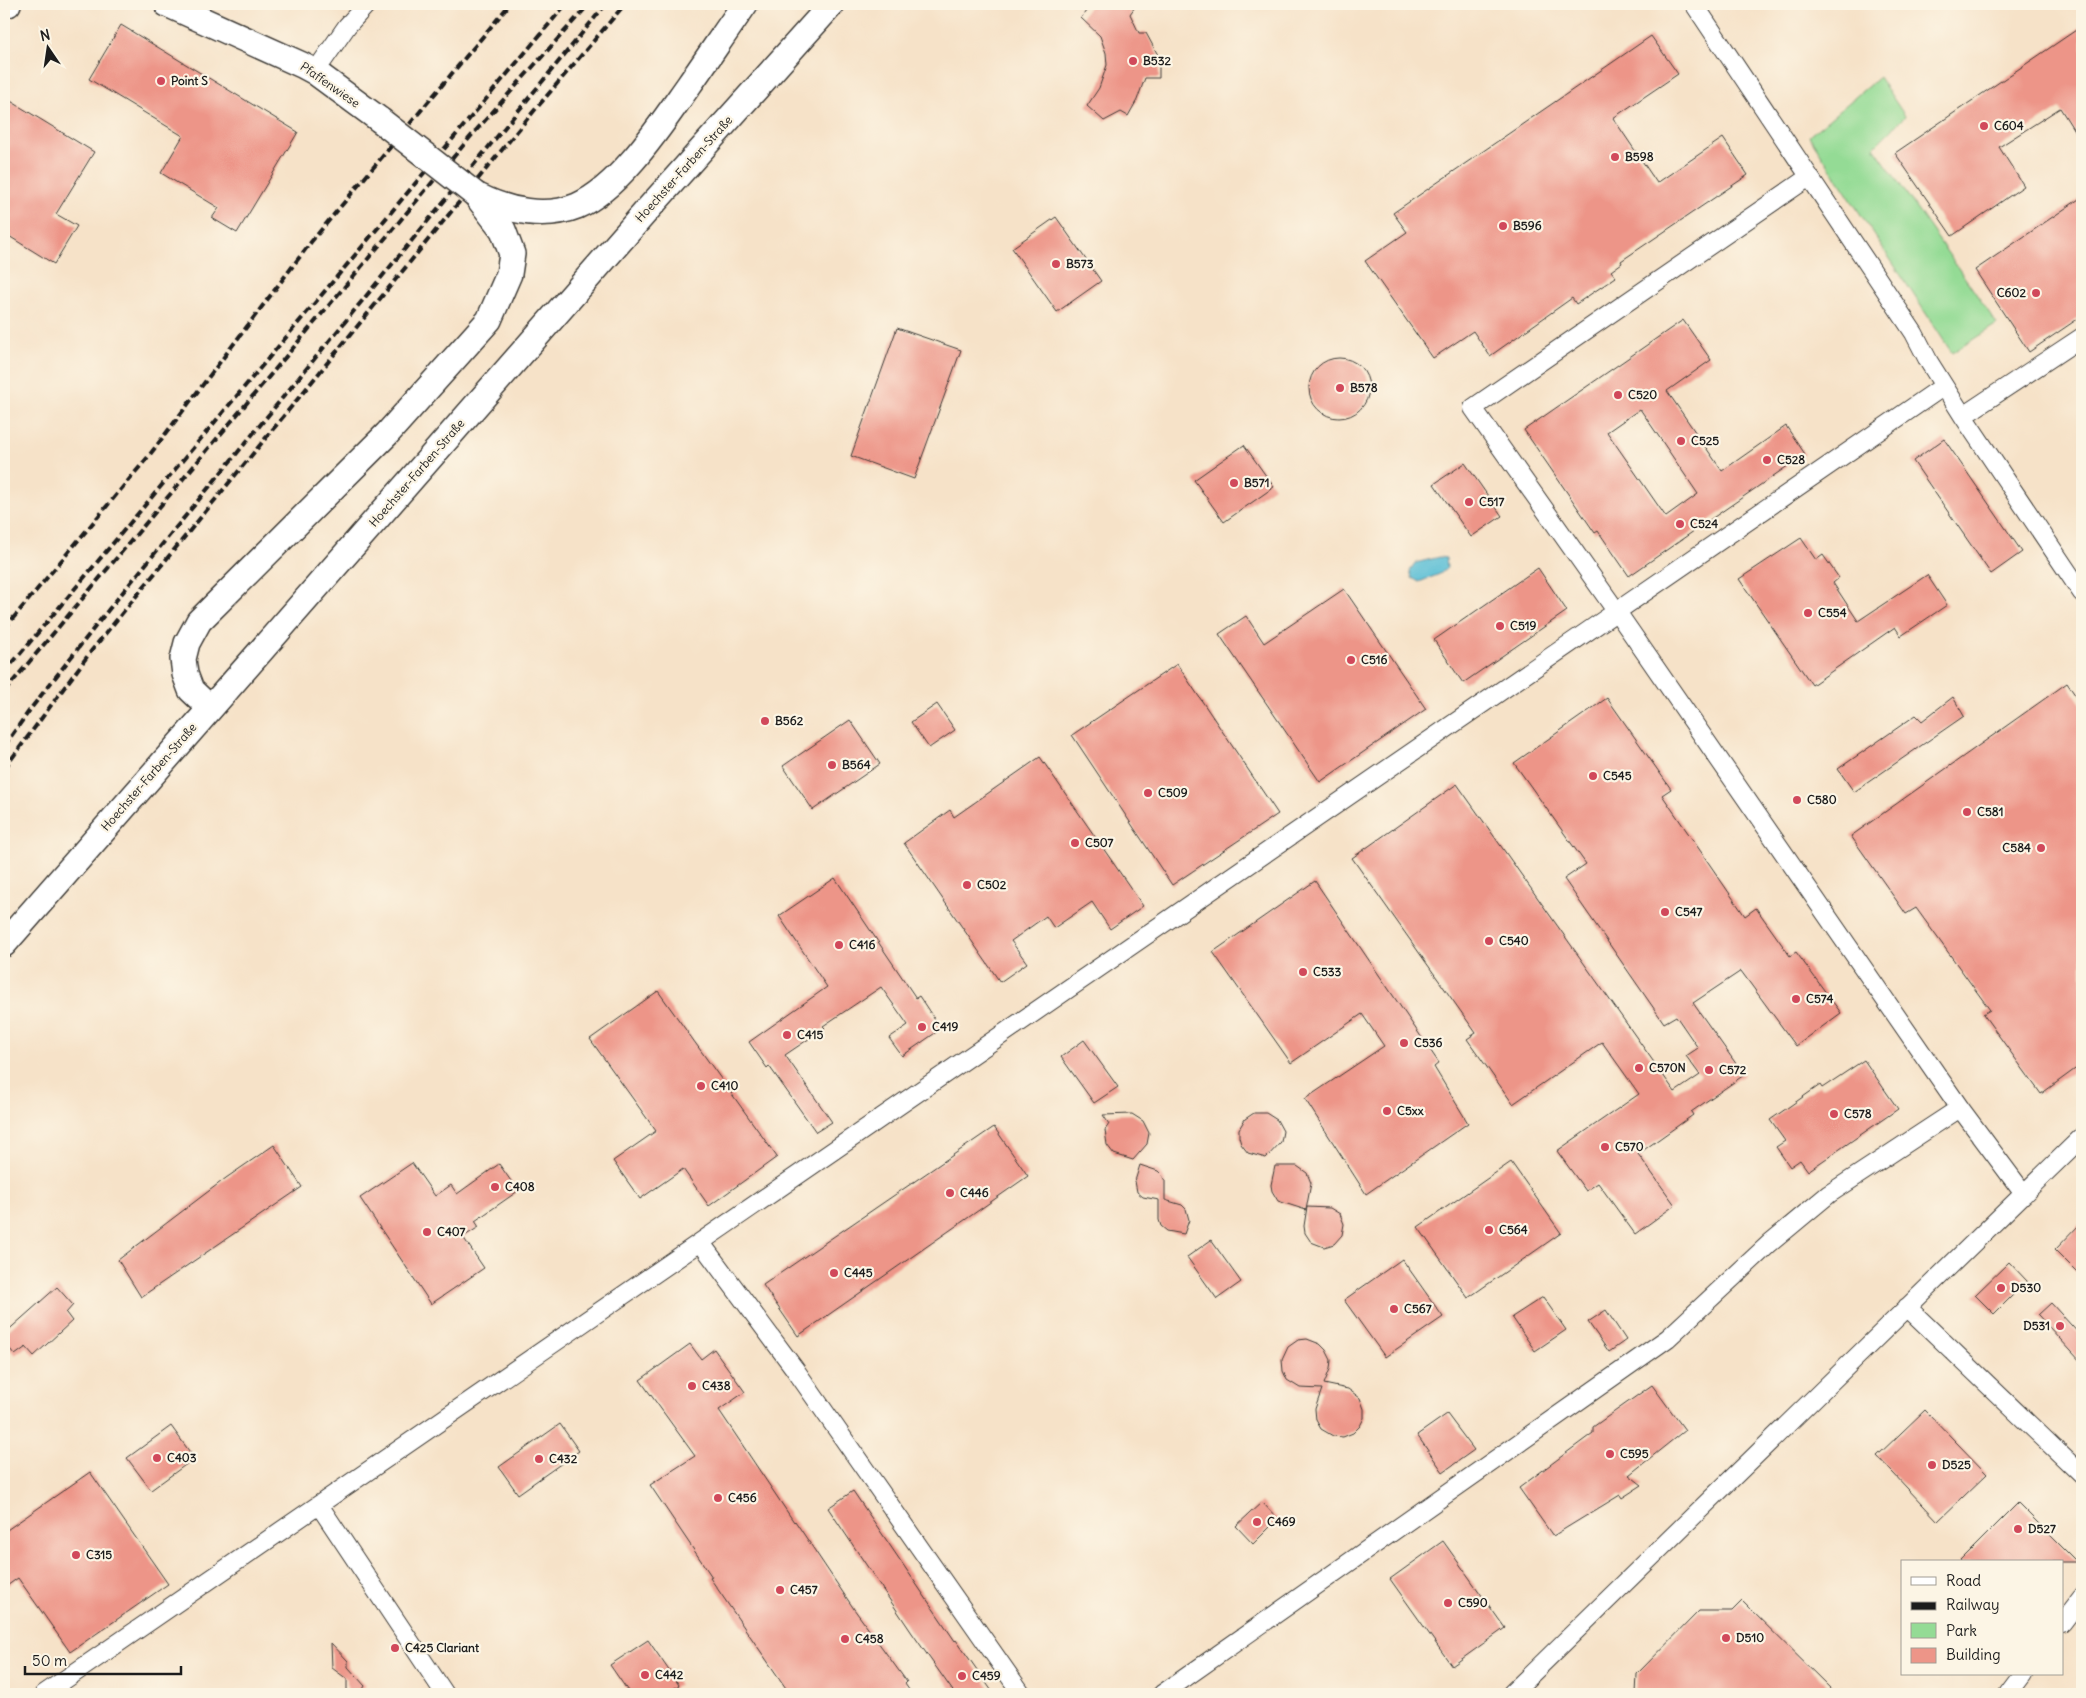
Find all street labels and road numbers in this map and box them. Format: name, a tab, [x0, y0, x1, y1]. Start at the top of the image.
street label: Pfaffenwiese	[298, 59, 363, 111]
street label: Hoechster-Farben-Straße	[632, 112, 735, 225]
street label: Hoechster-Farben-Straße	[366, 416, 468, 530]
street label: Hoechster-Farben-Straße	[98, 720, 200, 834]

